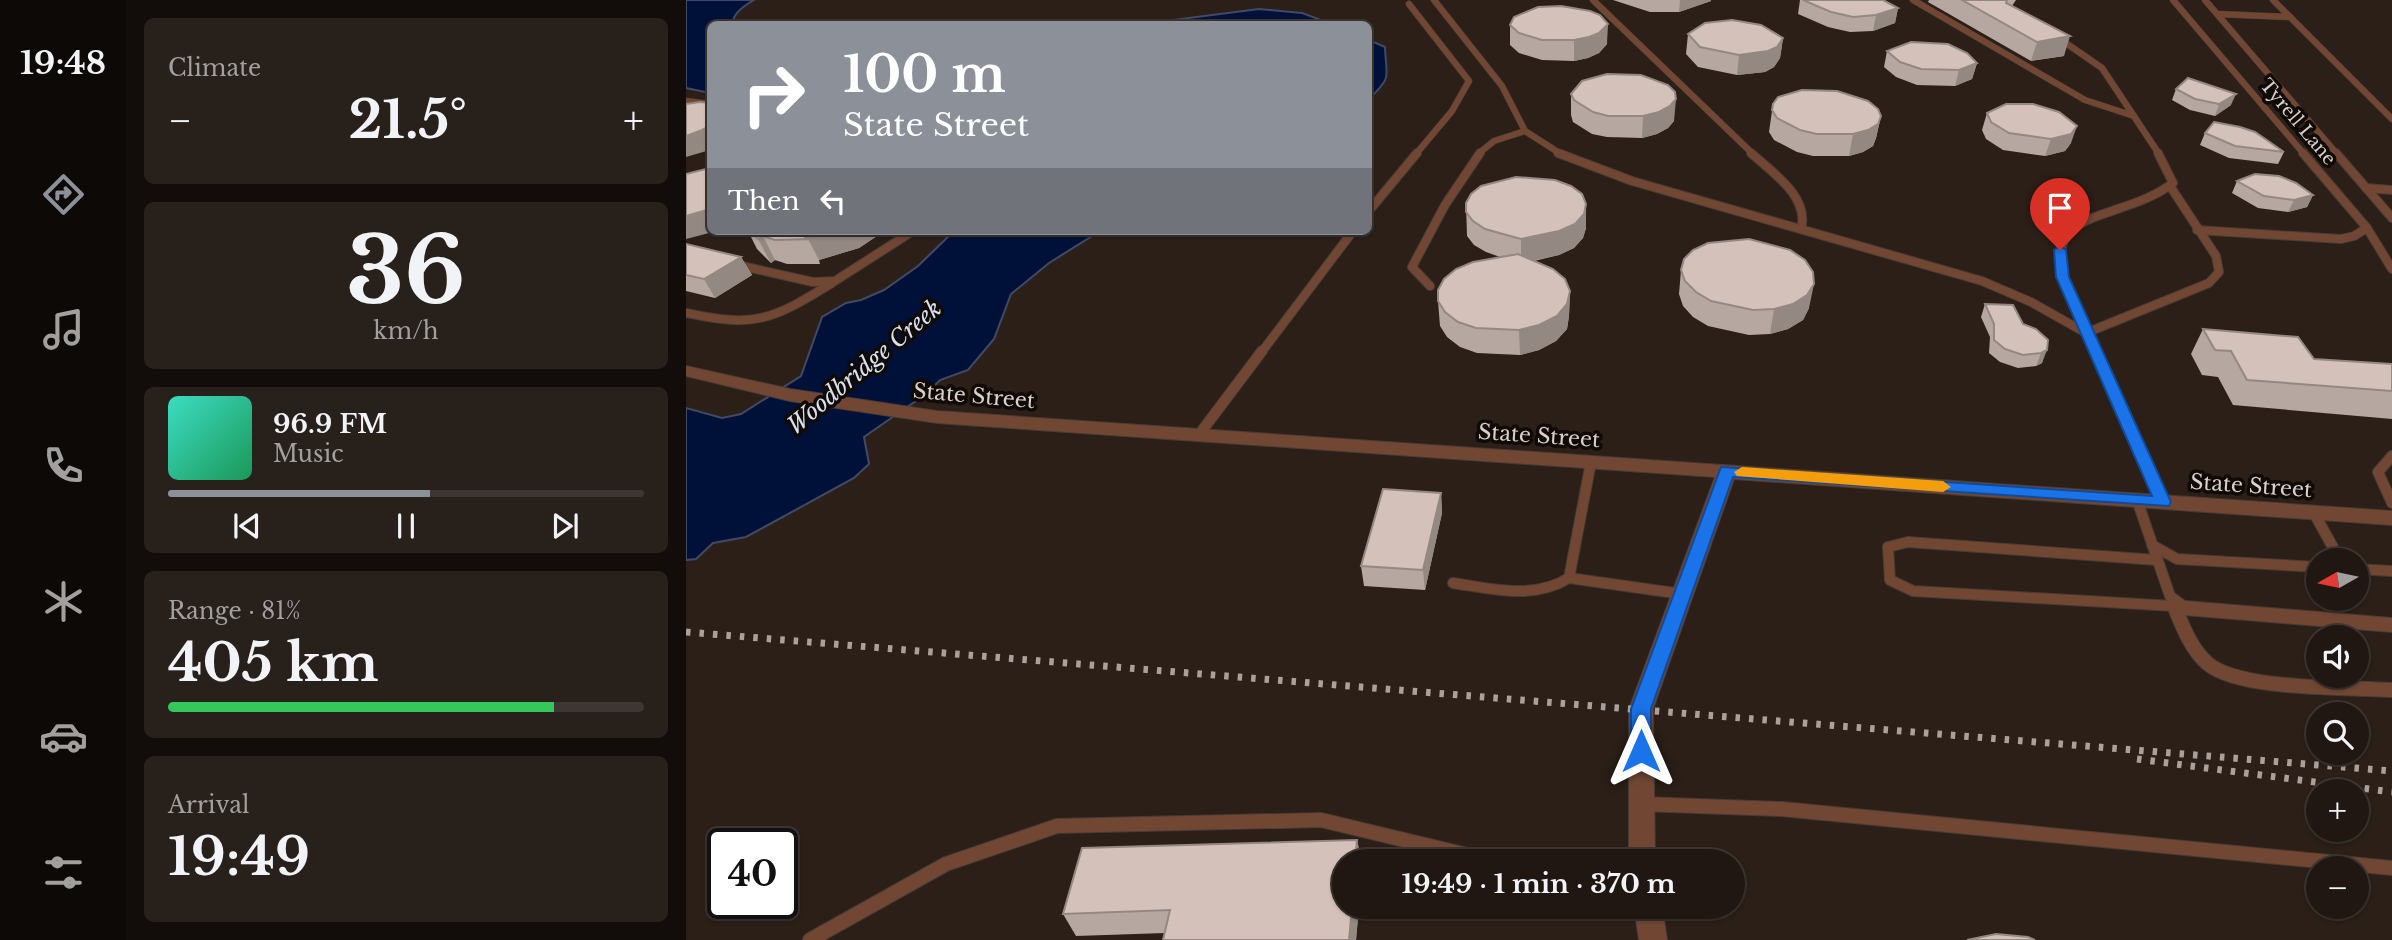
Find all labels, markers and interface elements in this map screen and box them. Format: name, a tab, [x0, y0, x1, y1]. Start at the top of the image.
text: 19:48	[20, 43, 106, 83]
text: 100 m	[843, 44, 1006, 105]
icon: right	[728, 49, 819, 140]
text: Climate	[168, 54, 261, 82]
street label: Tyrell Lane	[2255, 74, 2341, 170]
text: 21.5°	[348, 88, 467, 152]
text: −	[168, 97, 192, 144]
text: +	[623, 97, 644, 144]
text: State Street	[843, 105, 1029, 145]
icon: directions	[39, 170, 88, 219]
pin	[2030, 178, 2090, 250]
icon: left	[814, 182, 852, 220]
text: Then	[728, 185, 800, 217]
icon: arrive	[2041, 189, 2079, 227]
text: 36	[346, 215, 466, 328]
water label: Woodbridge Creek	[781, 294, 947, 440]
icon: music	[39, 305, 88, 354]
text: km/h	[373, 317, 439, 345]
street label: State Street	[912, 378, 1036, 414]
text: 96.9 FM	[273, 408, 387, 440]
street label: State Street	[1477, 419, 1601, 453]
text: Music	[273, 440, 344, 468]
icon: phone	[39, 441, 88, 490]
street label: State Street	[2189, 469, 2313, 503]
icon: previous	[228, 507, 266, 545]
icon: pause	[387, 507, 425, 545]
icon: next	[546, 507, 584, 545]
north arrow	[2306, 548, 2370, 611]
map controls	[2306, 548, 2369, 919]
icon: climate	[39, 577, 88, 626]
text: Range · 81%	[168, 597, 301, 625]
button: sound	[2306, 625, 2369, 688]
text: 405 km	[168, 631, 379, 695]
button: search	[2306, 702, 2369, 765]
icon: car	[39, 712, 88, 761]
position arrow	[1604, 714, 1678, 788]
button: +	[2306, 779, 2369, 842]
text: Arrival	[168, 791, 249, 819]
text: 19:49	[168, 825, 310, 889]
speed limit sign: 40	[707, 828, 798, 919]
icon: filters	[39, 848, 88, 897]
button: −	[2306, 856, 2369, 919]
text: 19:49 · 1 min · 370 m	[1402, 868, 1675, 900]

